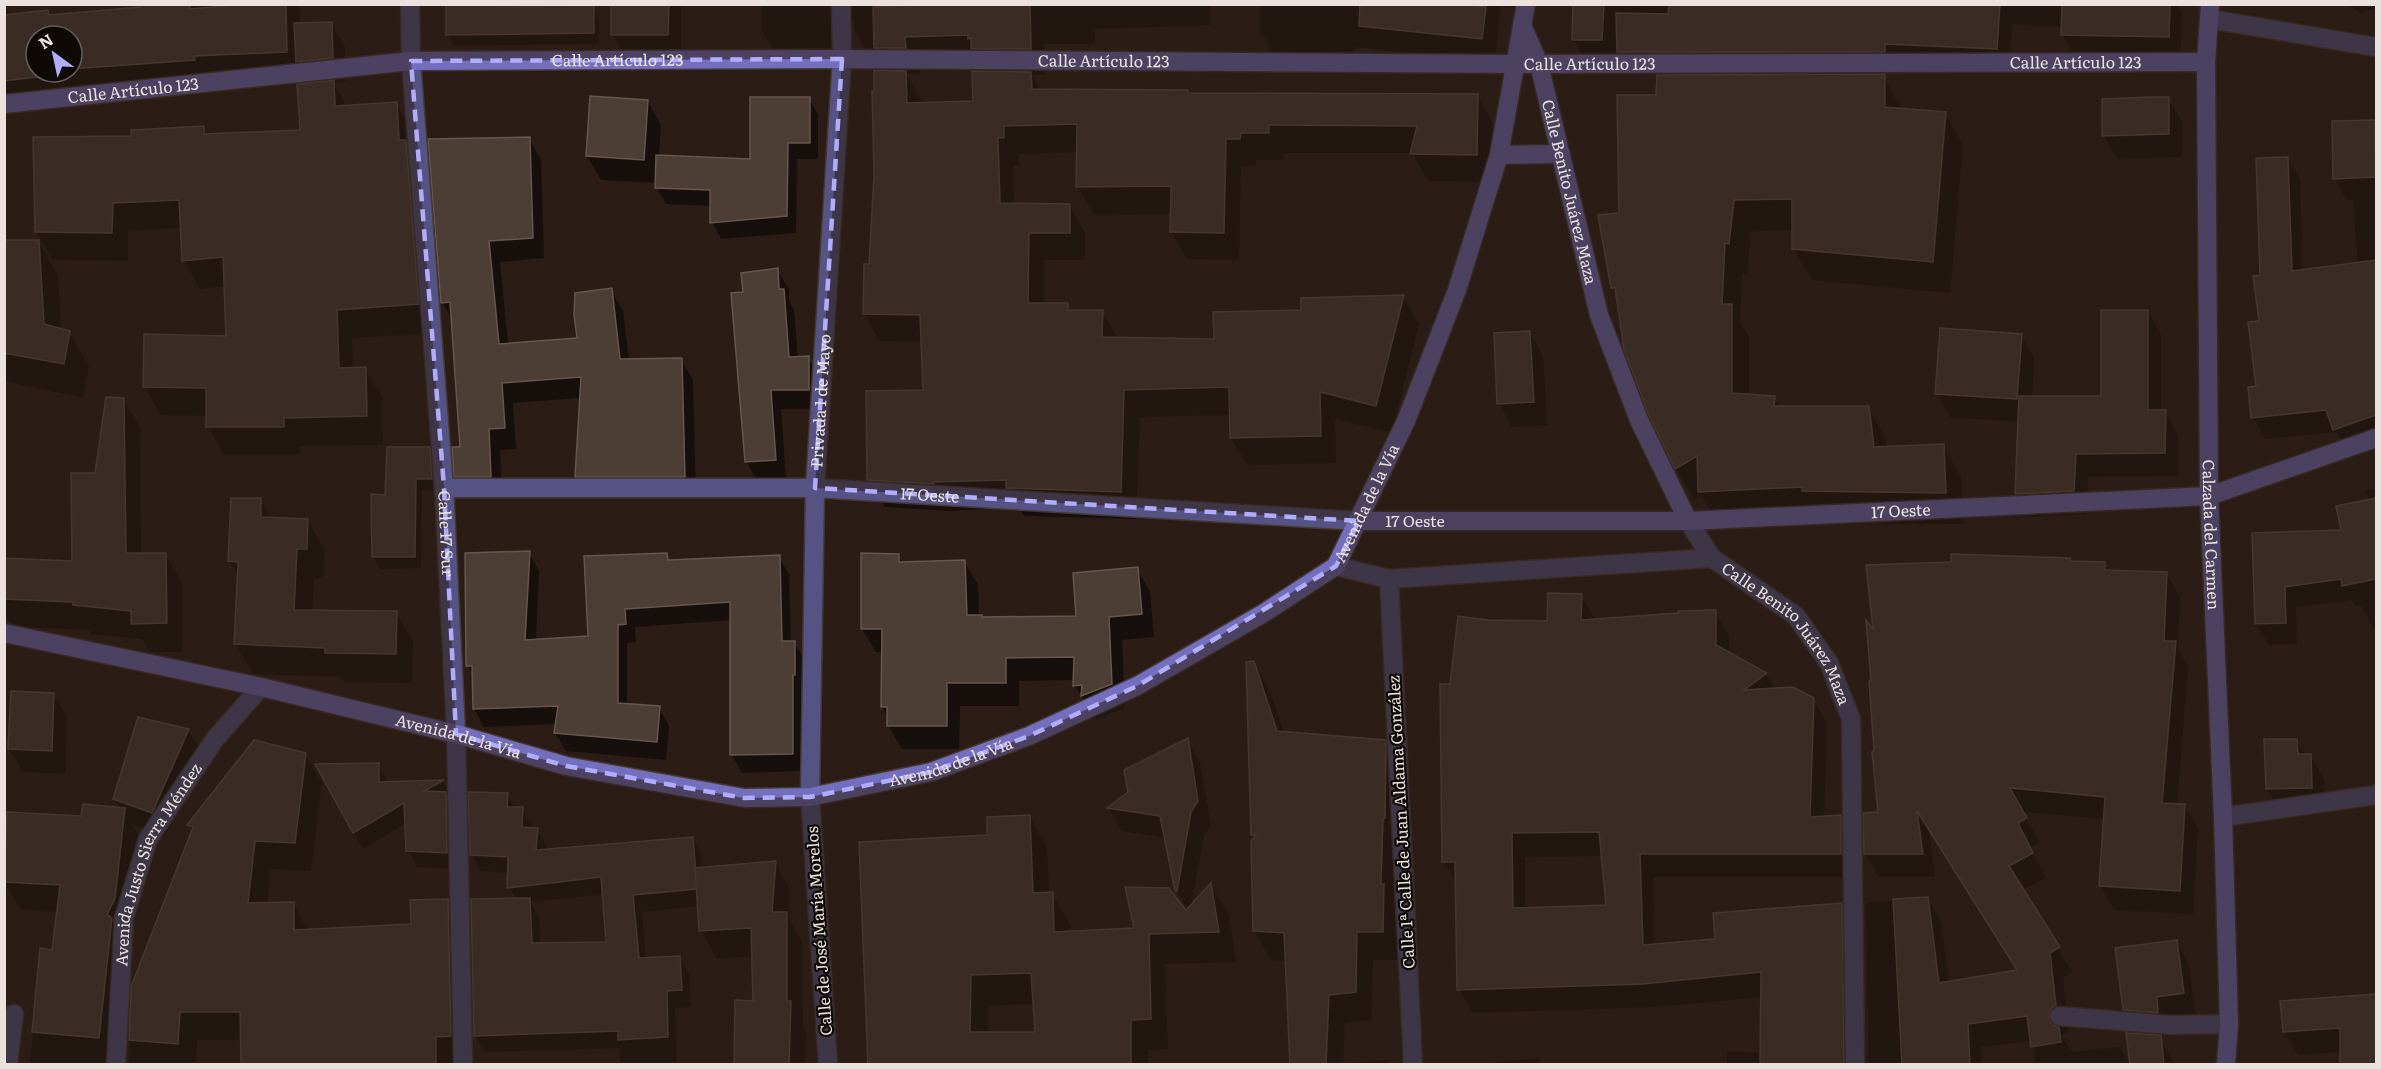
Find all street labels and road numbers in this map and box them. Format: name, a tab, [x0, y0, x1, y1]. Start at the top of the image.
street label: Calle Artículo 123	[552, 47, 684, 71]
street label: Calle Artículo 123	[1038, 47, 1170, 72]
street label: Calle Artículo 123	[2010, 49, 2142, 74]
street label: Calle Artículo 123	[1524, 51, 1656, 75]
street label: Calle Artículo 123	[66, 70, 200, 108]
street label: Calle Benito Juárez Maza	[1537, 97, 1604, 287]
street label: Privada 1 de Mayo	[803, 333, 836, 468]
street label: Avenida de la Vía	[1327, 439, 1405, 566]
street label: Calzada del Carmen	[2198, 459, 2227, 611]
street label: 17 Oeste	[899, 480, 960, 508]
street label: Calle 17 Sur	[433, 490, 461, 578]
street label: 17 Oeste	[1870, 496, 1931, 523]
street label: 17 Oeste	[1385, 508, 1445, 532]
street label: Calle Benito Juárez Maza	[1717, 555, 1857, 708]
street label: Calle 1ª Calle de Juan Aldama González	[1380, 674, 1420, 969]
street label: Avenida de la Vía	[393, 707, 525, 763]
street label: Avenida de la Vía	[887, 730, 1016, 791]
street label: Avenida Justo Sierra Méndez	[108, 758, 207, 967]
street label: Calle de José María Morelos	[799, 826, 837, 1037]

